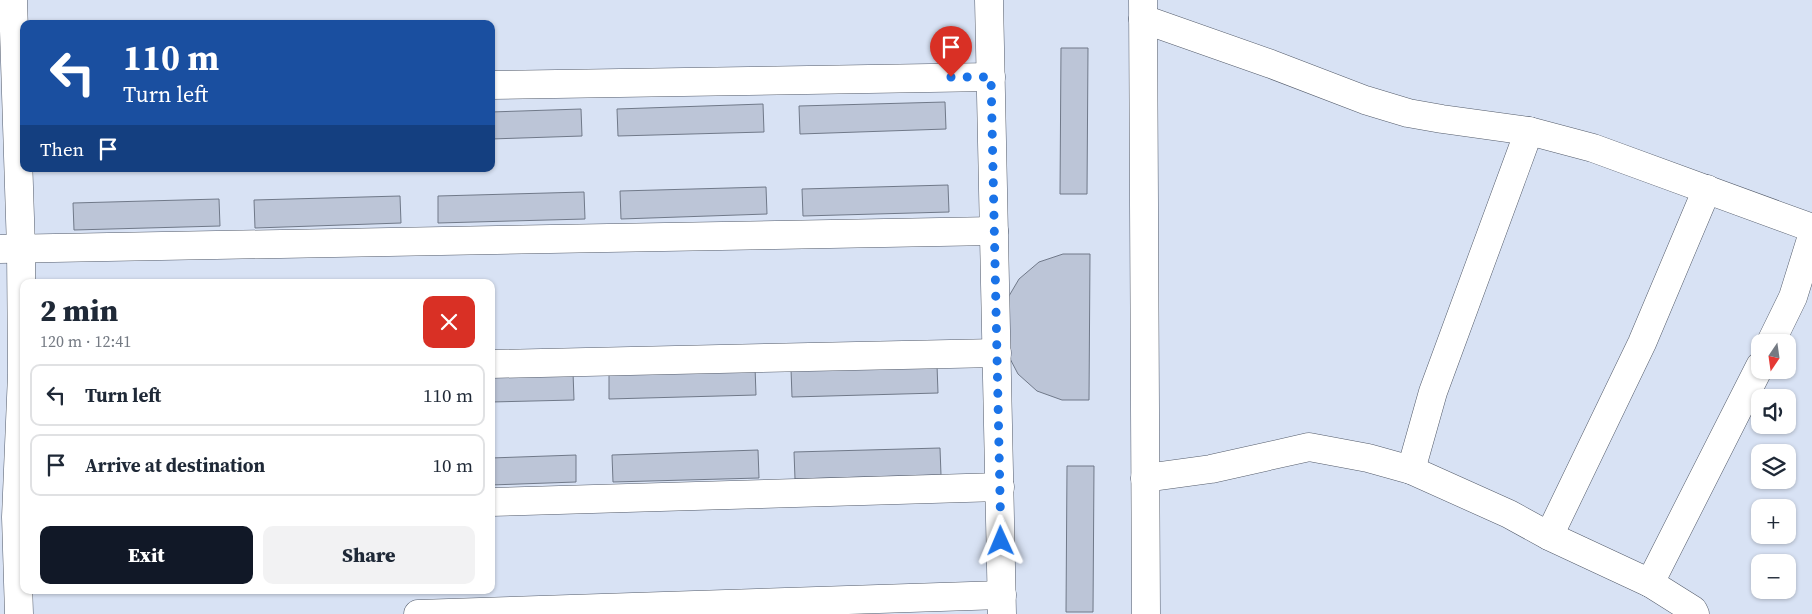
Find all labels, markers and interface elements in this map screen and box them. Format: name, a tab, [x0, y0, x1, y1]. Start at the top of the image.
pin	[930, 26, 972, 77]
icon: arrive	[937, 33, 965, 61]
text: 110 m	[123, 34, 219, 82]
icon: left	[40, 40, 105, 105]
text: Turn left	[123, 79, 208, 109]
icon: arrive	[94, 135, 122, 163]
text: Then	[40, 136, 84, 162]
text: 2 min	[40, 290, 118, 331]
button: close	[423, 296, 475, 348]
text: 120 m · 12:41	[40, 330, 131, 352]
north arrow	[1751, 334, 1796, 379]
map controls	[1751, 334, 1796, 599]
icon: left	[42, 381, 70, 409]
text: Turn left	[85, 382, 161, 408]
text: 110 m	[423, 382, 473, 408]
button: sound	[1751, 389, 1796, 434]
button: layers	[1751, 444, 1796, 489]
icon: arrive	[42, 451, 70, 479]
text: Arrive at destination	[85, 452, 265, 478]
text: 10 m	[432, 452, 473, 478]
button: +	[1751, 499, 1796, 544]
position arrow	[974, 514, 1026, 566]
button: Exit	[40, 526, 253, 584]
button: Share	[263, 526, 475, 584]
button: −	[1751, 554, 1796, 599]

